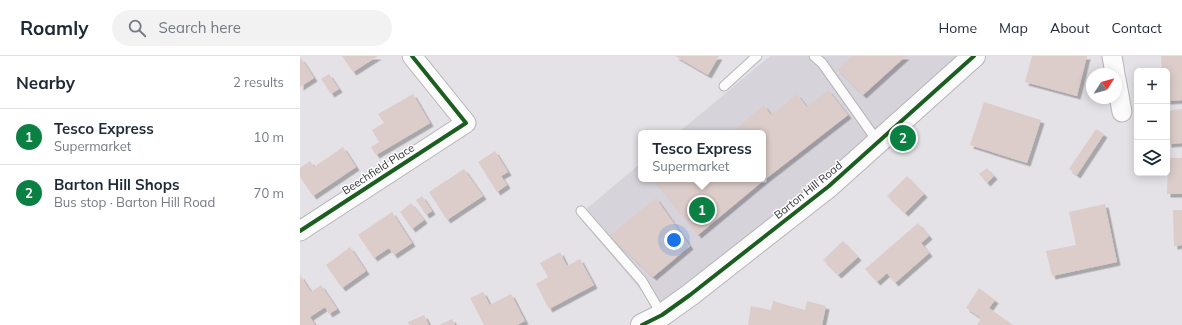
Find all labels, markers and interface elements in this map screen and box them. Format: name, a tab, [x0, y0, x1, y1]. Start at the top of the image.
search box	[112, 10, 392, 46]
text: Roamly	[20, 16, 88, 40]
icon: search	[126, 17, 148, 39]
text: Search here	[158, 18, 241, 37]
text: Home	[938, 19, 977, 37]
text: Map	[999, 19, 1028, 37]
text: About	[1050, 19, 1090, 37]
text: Contact	[1112, 19, 1162, 37]
north arrow	[1086, 68, 1122, 104]
map controls	[1134, 68, 1170, 176]
button: +	[1134, 68, 1170, 104]
text: Nearby	[16, 72, 75, 93]
text: 2 results	[233, 74, 284, 90]
button: −	[1134, 104, 1170, 140]
text: Tesco Express	[54, 119, 154, 138]
pin: 2	[890, 123, 916, 153]
text: 1	[25, 129, 33, 145]
text: 10 m	[254, 129, 284, 145]
popup	[638, 130, 766, 182]
text: Supermarket	[54, 138, 131, 154]
text: Tesco Express	[652, 139, 752, 158]
street label: Beechfield Place	[339, 140, 417, 198]
button: layers	[1134, 140, 1170, 176]
text: Supermarket	[652, 158, 729, 174]
street label: Barton Hill Road	[771, 158, 845, 222]
text: Barton Hill Shops	[54, 175, 180, 194]
text: 2	[25, 185, 33, 201]
text: 70 m	[254, 185, 284, 201]
text: Bus stop · Barton Hill Road	[54, 194, 215, 210]
pin: 1	[689, 195, 715, 225]
your location	[664, 230, 684, 250]

